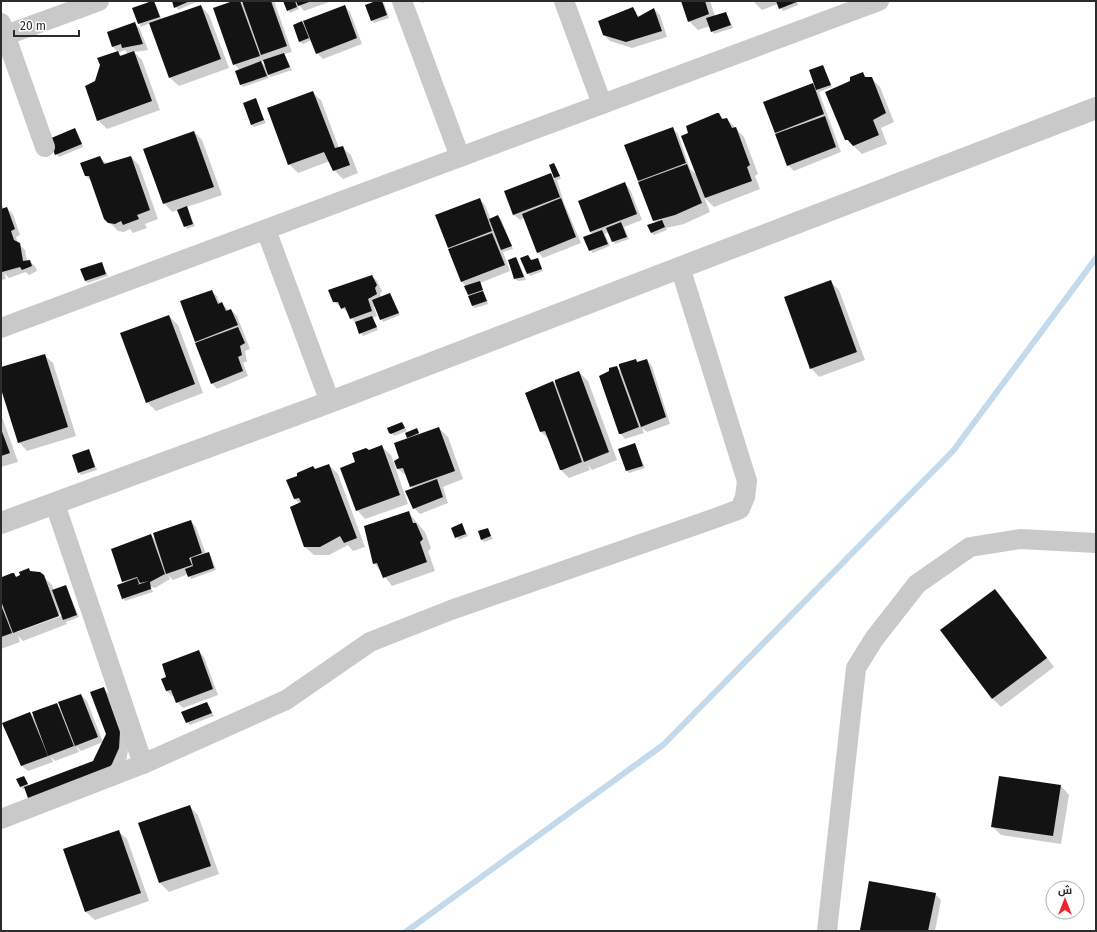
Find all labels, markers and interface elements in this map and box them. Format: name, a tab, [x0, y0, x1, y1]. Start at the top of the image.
scale bar	[14, 12, 79, 38]
text: 20 m	[20, 19, 46, 33]
north arrow	[1045, 880, 1085, 920]
text: ش	[1058, 884, 1072, 897]

